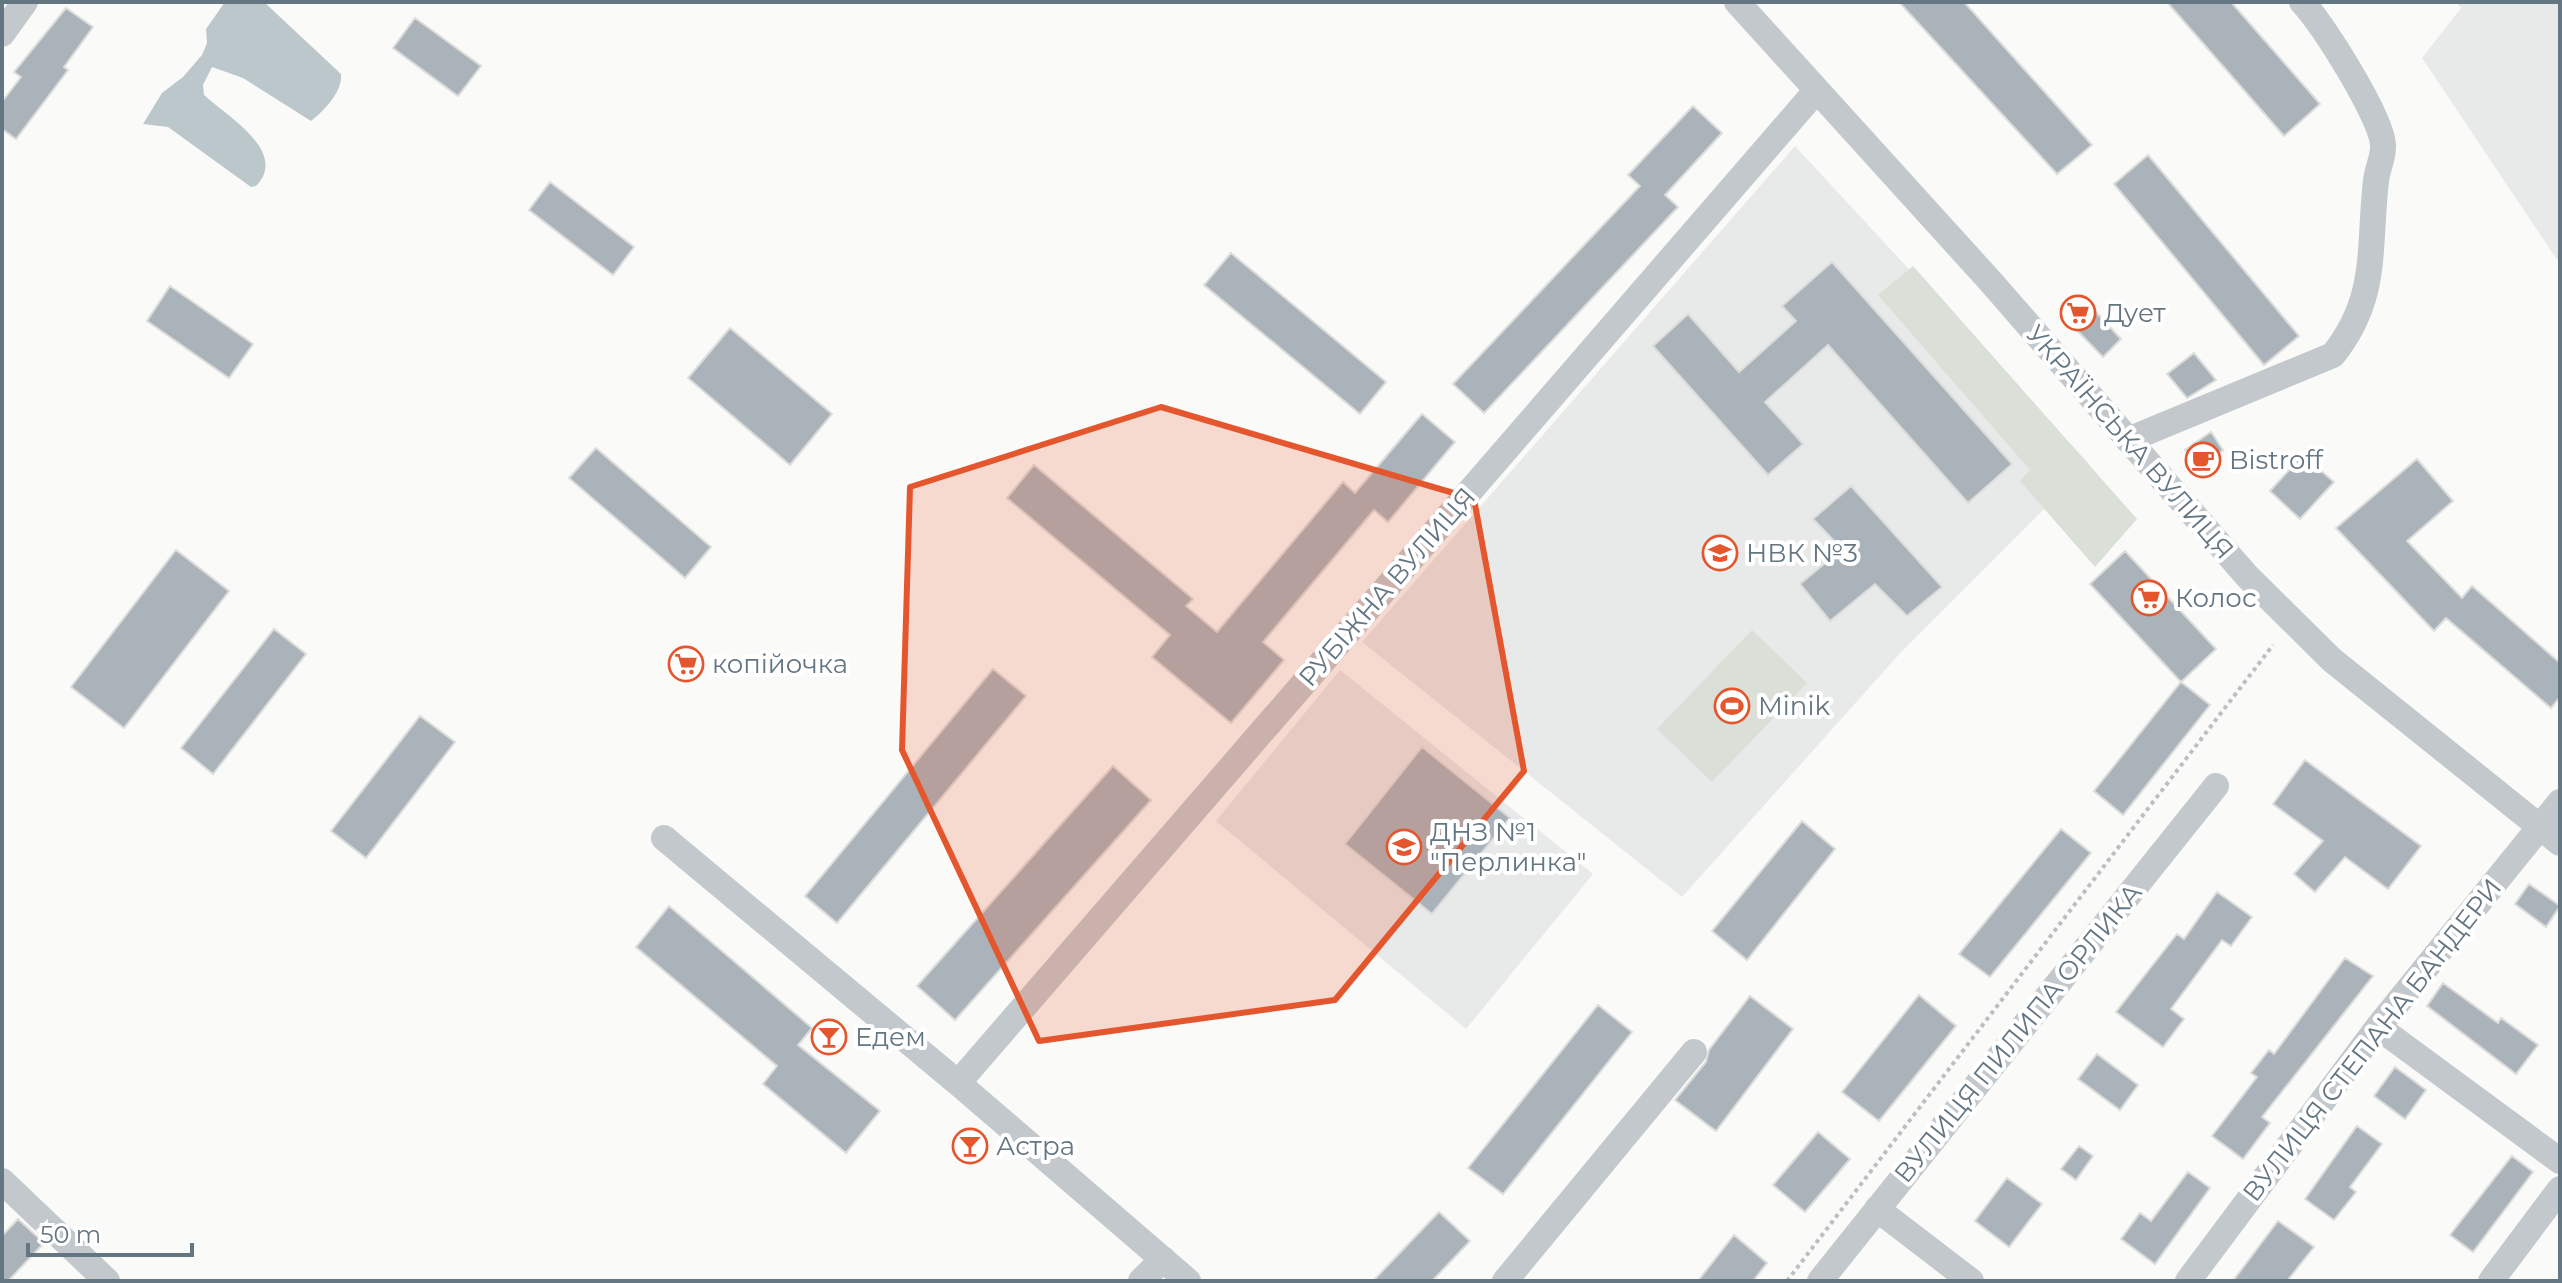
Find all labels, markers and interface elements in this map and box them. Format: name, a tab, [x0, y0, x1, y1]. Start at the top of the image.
supermarket icon: Дует	[2059, 294, 2097, 332]
place label: Дует	[2104, 297, 2166, 329]
street label: УКРАЇНСЬКА ВУЛИЦЯ	[2019, 318, 2241, 566]
cafe icon: Bistroff	[2184, 441, 2222, 479]
place label: Bistroff	[2229, 444, 2324, 476]
street label: РУБІЖНА ВУЛИЦЯ	[1292, 481, 1482, 693]
school or university icon: НВК №3	[1701, 534, 1739, 572]
place label: НВК №3	[1746, 537, 1858, 569]
supermarket icon: Колос	[2130, 579, 2168, 617]
place label: Колос	[2175, 582, 2257, 614]
supermarket icon: копійочка	[667, 645, 705, 683]
place label: копійочка	[712, 648, 848, 680]
sports icon: Minik	[1713, 687, 1751, 725]
place label: Minik	[1758, 690, 1830, 722]
place label: ДНЗ №1 "Перлинка"	[1430, 816, 1587, 878]
school or university icon: ДНЗ №1 "Перлинка"	[1385, 828, 1423, 866]
street label: ВУЛИЦЯ СТЕПАНА БАНДЕРИ	[2236, 872, 2508, 1208]
street label: ВУЛИЦЯ ПИЛИПА ОРЛИКА	[1887, 877, 2149, 1189]
bar icon: Едем	[810, 1018, 848, 1056]
place label: Едем	[855, 1021, 926, 1053]
bar icon: Астра	[951, 1127, 989, 1165]
place label: Астра	[996, 1130, 1075, 1162]
scale bar	[28, 1207, 192, 1257]
text: 50 m	[40, 1220, 101, 1249]

